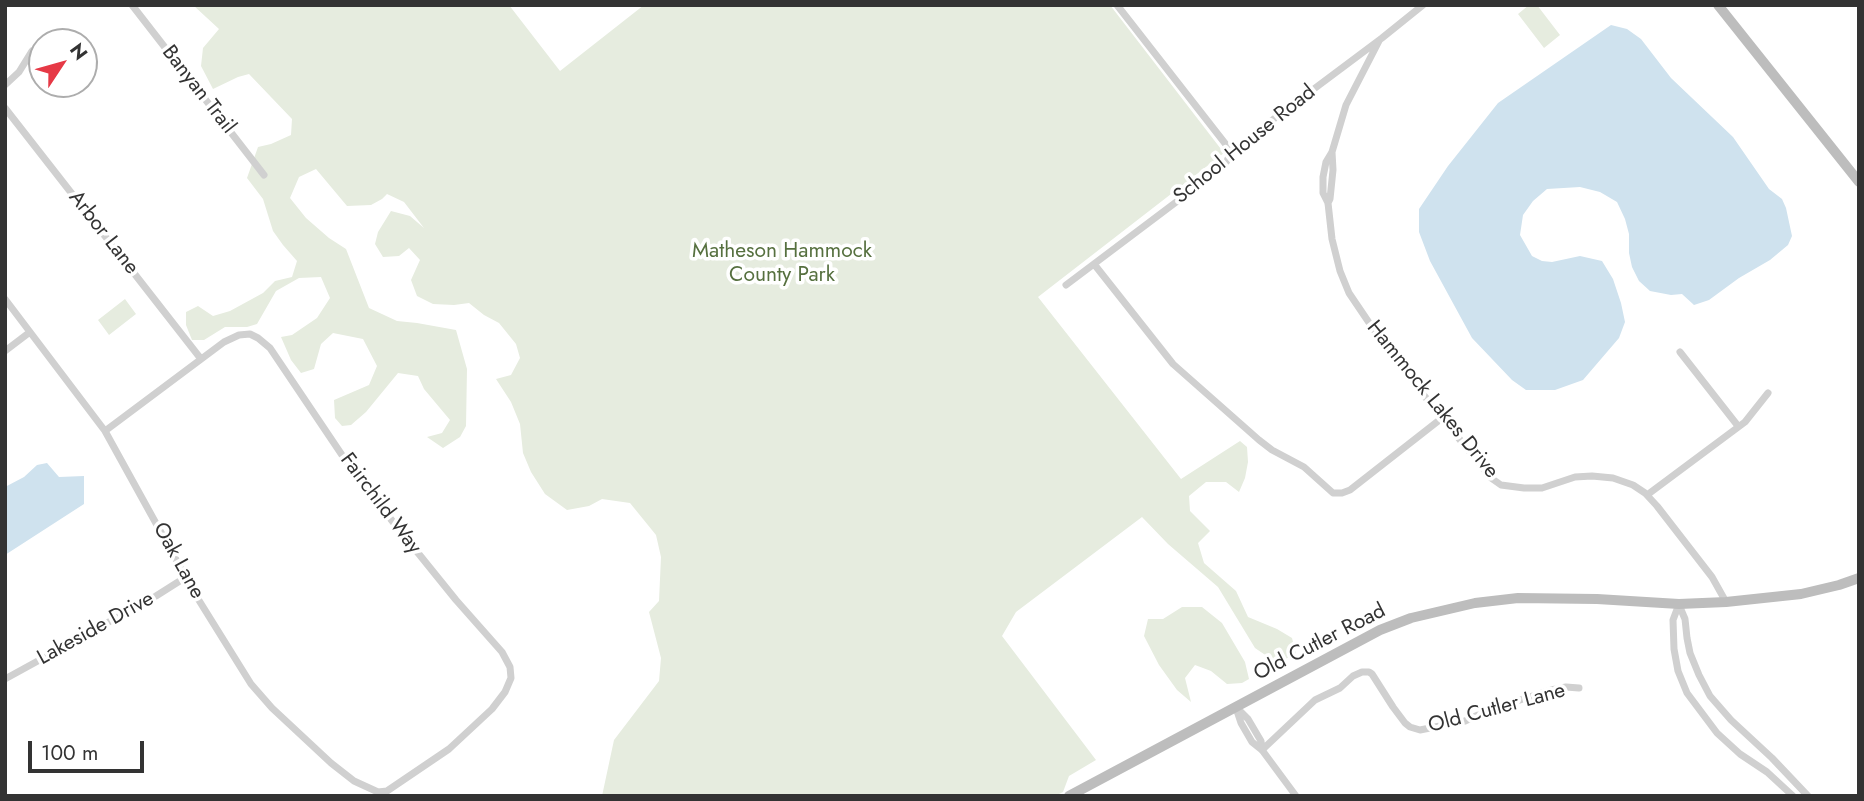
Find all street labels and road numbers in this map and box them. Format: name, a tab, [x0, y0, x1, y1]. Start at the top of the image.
street label: Banyan Trail	[156, 41, 240, 139]
street label: School House Road	[1169, 80, 1321, 210]
street label: Arbor Lane	[62, 186, 144, 280]
street label: Hammock Lakes Drive	[1361, 316, 1503, 484]
street label: Fairchild Way	[334, 449, 426, 559]
street label: Oak Lane	[147, 518, 209, 604]
street label: Lakeside Drive	[33, 587, 159, 671]
street label: Old Cutler Road	[1250, 599, 1390, 687]
street label: Old Cutler Lane	[1426, 679, 1568, 739]

